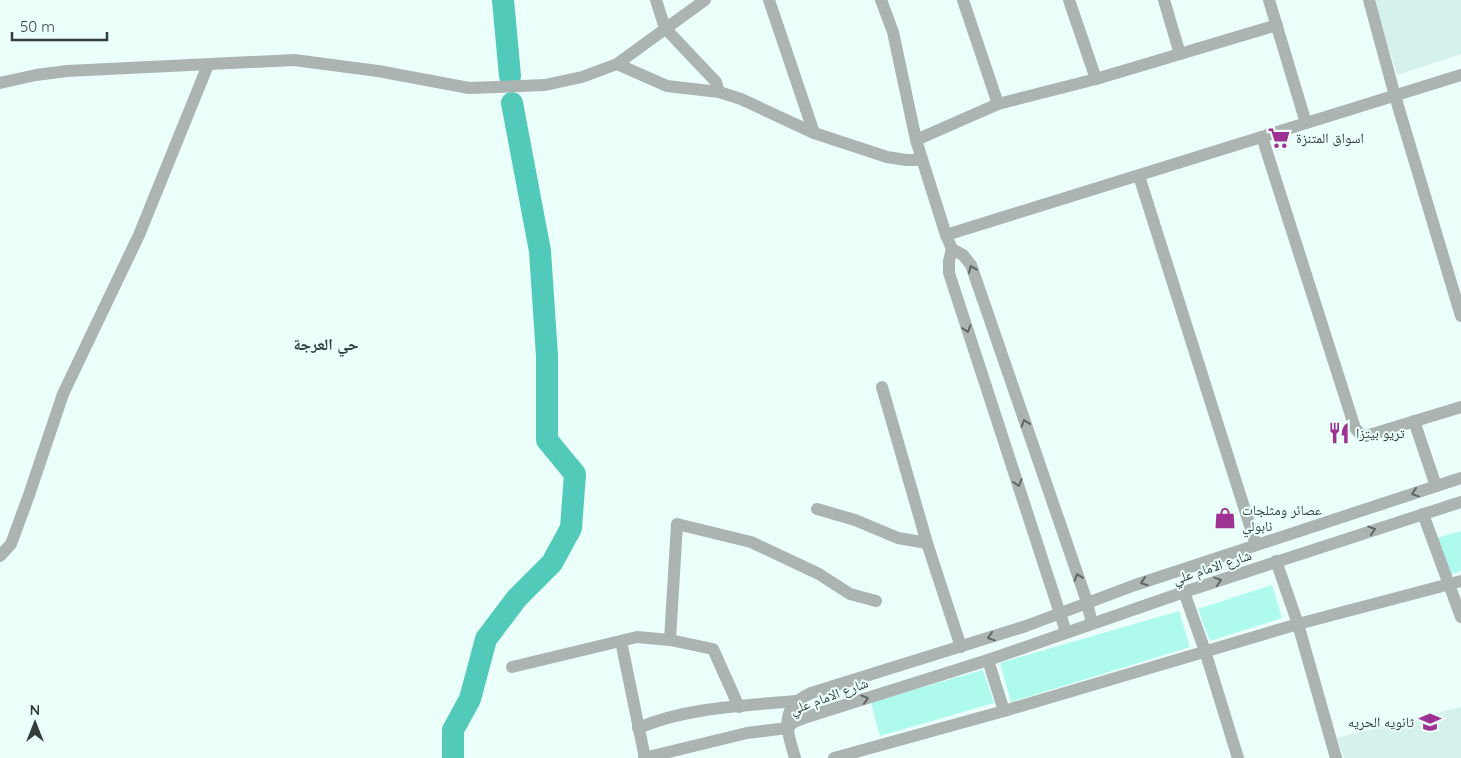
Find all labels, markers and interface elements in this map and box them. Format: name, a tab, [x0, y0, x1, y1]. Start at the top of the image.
scale bar	[12, 10, 108, 42]
text: 50 m	[20, 17, 55, 36]
supermarket icon: اسواق المتنزة	[1266, 125, 1292, 151]
place label: اسواق المتنزة	[1296, 129, 1364, 147]
one-way arrow	[968, 265, 979, 274]
one-way arrow	[961, 324, 971, 333]
district label: حي العرجة	[293, 334, 359, 357]
one-way arrow	[1021, 419, 1031, 428]
restaurant icon: تريو بيتزا	[1326, 420, 1352, 446]
place label: تريو بيتزا	[1356, 424, 1405, 442]
one-way arrow	[1012, 479, 1022, 487]
one-way arrow	[1411, 487, 1419, 497]
place label: عصائر ومثلجات نابولي	[1242, 501, 1322, 538]
shop icon: عصائر ومثلجات نابولي	[1212, 505, 1238, 531]
one-way arrow	[1368, 526, 1376, 536]
street label: شارع الامام علي	[1170, 546, 1254, 591]
one-way arrow	[1074, 573, 1084, 581]
one-way arrow	[1140, 577, 1149, 587]
one-way arrow	[1213, 577, 1222, 587]
one-way arrow	[987, 632, 996, 642]
street label: شارع الامام علي	[788, 674, 871, 721]
one-way arrow	[860, 694, 868, 704]
north arrow	[10, 698, 60, 748]
text: N	[30, 701, 40, 719]
school or university icon: ثانويه الحريه	[1417, 709, 1443, 735]
place label: ثانويه الحريه	[1348, 713, 1414, 731]

